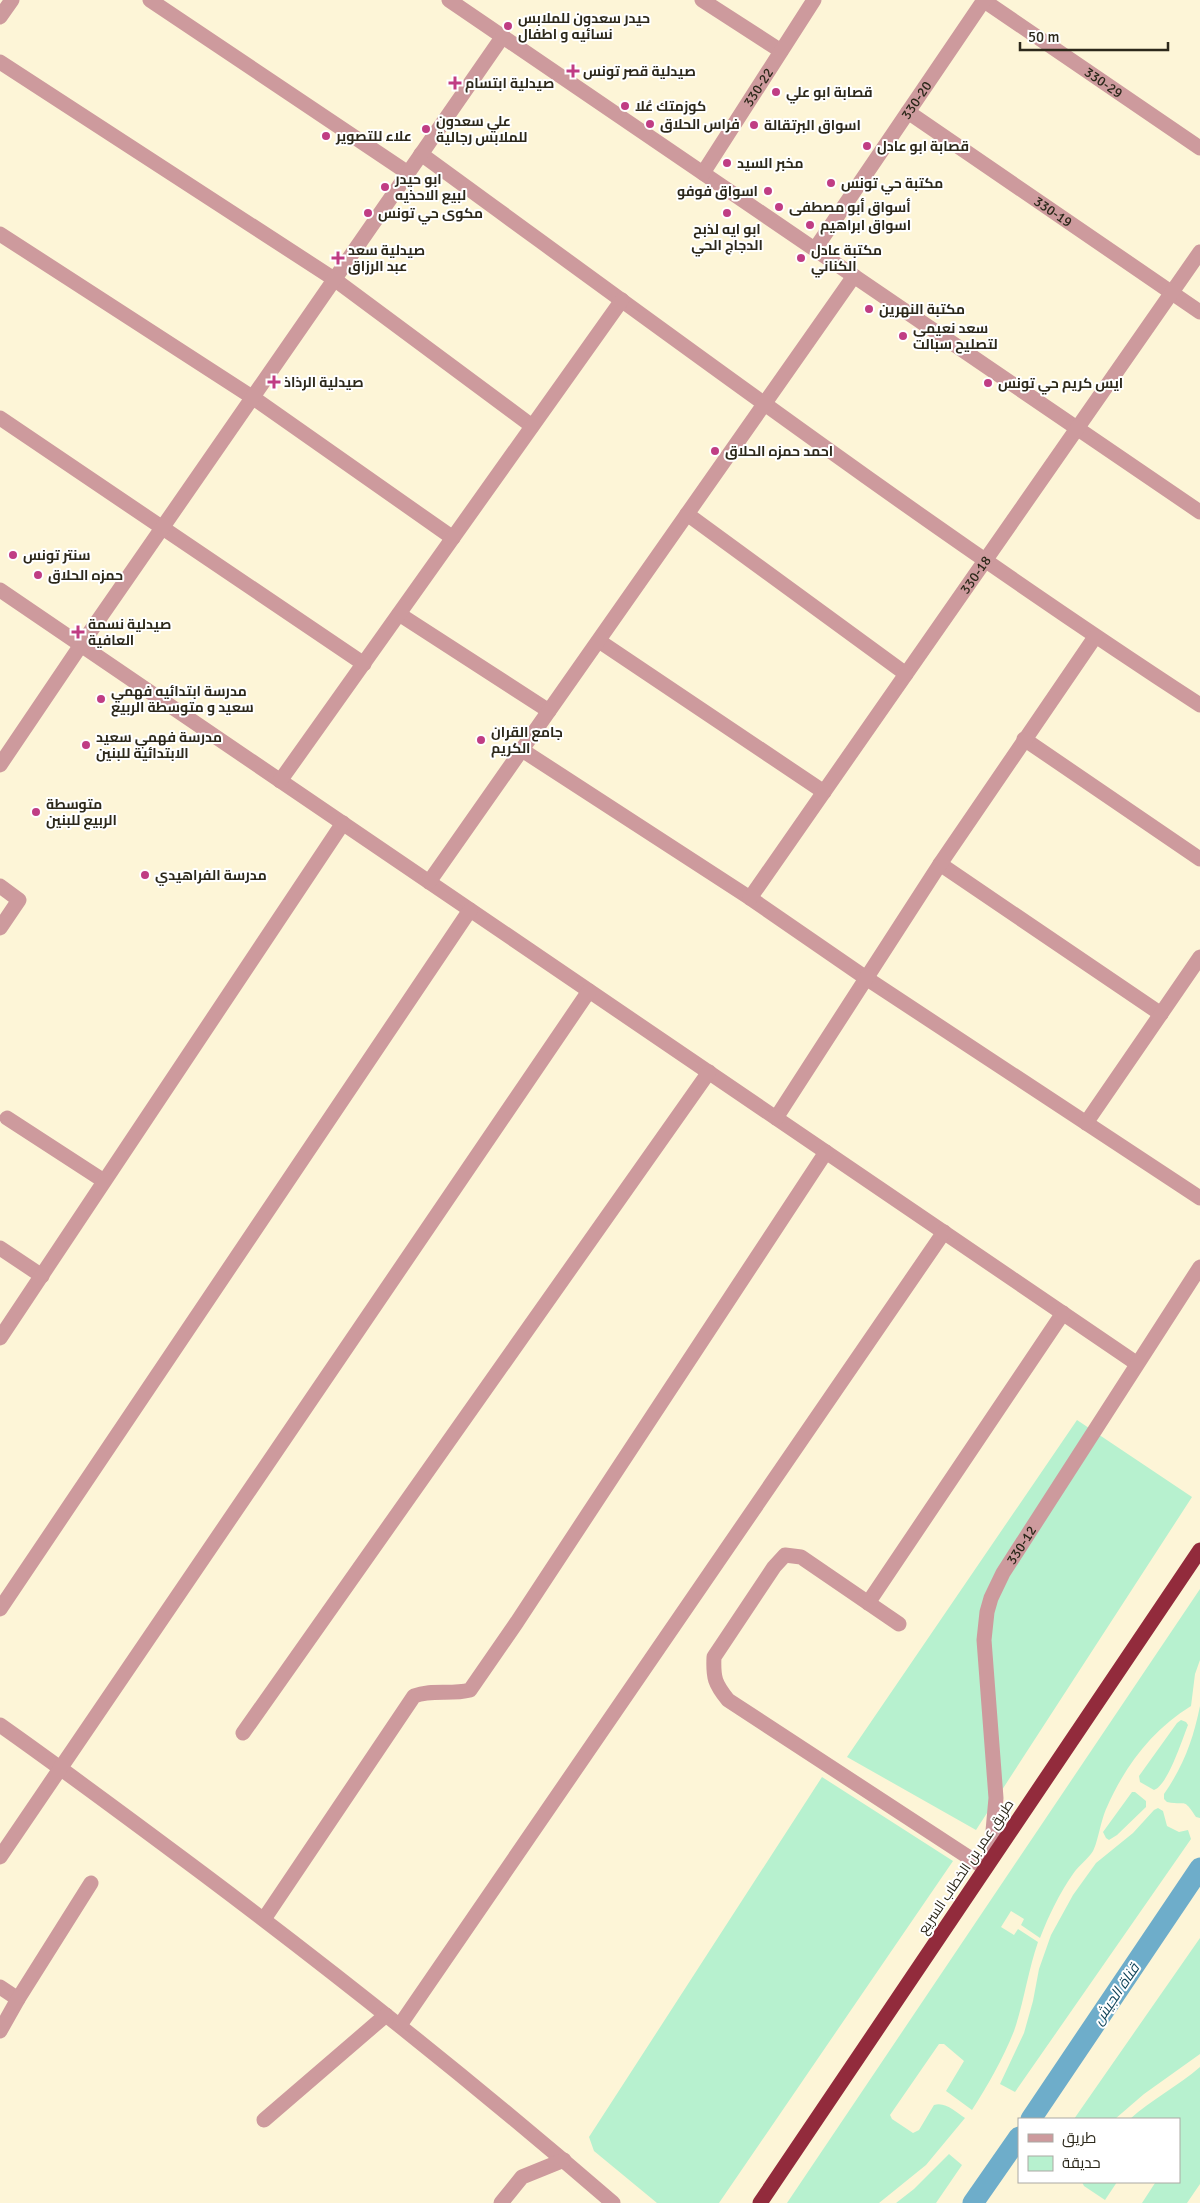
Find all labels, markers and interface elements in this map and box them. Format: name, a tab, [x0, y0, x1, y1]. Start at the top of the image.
place label: حيدر سعدون للملابس نسائيه و اطفال	[518, 10, 650, 43]
marker: حيدر سعدون للملابس نسائيه و اطفال	[502, 20, 514, 32]
scale bar	[1020, 20, 1168, 52]
text: 50 m	[1028, 28, 1059, 46]
place label: صيدلية قصر تونس	[583, 63, 696, 80]
street label: 330-29	[1081, 63, 1126, 101]
marker: صيدلية قصر تونس	[567, 65, 579, 77]
street label: 330-22	[739, 65, 777, 110]
place label: صيدلية ابتسام	[465, 75, 554, 93]
marker: صيدلية ابتسام	[449, 77, 461, 89]
street label: 330-20	[897, 78, 935, 123]
place label: قصابة ابو علي	[786, 84, 873, 104]
marker: قصابة ابو علي	[770, 86, 782, 98]
place label: كوزمتك عُلا	[635, 98, 706, 115]
marker: كوزمتك عُلا	[619, 100, 631, 112]
place label: علي سعدون للملابس رجالية	[436, 113, 528, 146]
place label: فراس الحلاق	[660, 116, 740, 133]
place label: اسواق البرتقالة	[764, 117, 861, 134]
marker: فراس الحلاق	[644, 118, 656, 130]
marker: اسواق البرتقالة	[748, 119, 760, 131]
marker: علي سعدون للملابس رجالية	[420, 123, 432, 135]
place label: علاء للتصوير	[335, 128, 412, 145]
marker: علاء للتصوير	[320, 130, 332, 142]
place label: قصابة ابو عادل	[877, 138, 969, 155]
marker: قصابة ابو عادل	[861, 140, 873, 152]
place label: مخبر السيد	[737, 155, 804, 172]
marker: مخبر السيد	[721, 157, 733, 169]
place label: ابو حيدر لبيع الاحذيه	[394, 171, 466, 205]
place label: مكتبة حي تونس	[841, 175, 943, 195]
marker: مكتبة حي تونس	[825, 177, 837, 189]
marker: ابو حيدر لبيع الاحذيه	[379, 181, 391, 193]
place label: اسواق فوفو	[677, 183, 758, 200]
marker: اسواق فوفو	[762, 185, 774, 197]
street label: 330-19	[1031, 192, 1076, 231]
place label: أسواق أبو مصطفى	[789, 198, 911, 216]
marker: أسواق أبو مصطفى	[773, 201, 785, 213]
place label: مكوى حي تونس	[378, 205, 483, 225]
marker: مكوى حي تونس	[362, 207, 374, 219]
marker: ابو ايه لذبح الدجاج الحي	[721, 207, 733, 219]
place label: اسواق ابراهيم	[820, 217, 911, 235]
marker: اسواق ابراهيم	[804, 219, 816, 231]
place label: ابو ايه لذبح الدجاج الحي	[691, 221, 763, 257]
place label: صيدلية سعد عبد الرزاق	[348, 242, 425, 275]
place label: مكتبة عادل الكناني	[811, 242, 882, 278]
marker: صيدلية سعد عبد الرزاق	[332, 252, 344, 264]
marker: مكتبة عادل الكناني	[795, 252, 807, 264]
place label: مكتبة النهرين	[879, 301, 965, 318]
marker: مكتبة النهرين	[863, 303, 875, 315]
place label: سعد نعيمي لتصليح سبالت	[913, 320, 998, 354]
marker: سعد نعيمي لتصليح سبالت	[897, 330, 909, 342]
place label: صيدلية الرذاذ	[284, 374, 364, 391]
place label: ايس كريم حي تونس	[998, 375, 1123, 395]
marker: صيدلية الرذاذ	[268, 376, 280, 388]
marker: ايس كريم حي تونس	[982, 377, 994, 389]
place label: احمد حمزه الحلاق	[725, 443, 833, 460]
marker: احمد حمزه الحلاق	[709, 445, 721, 457]
place label: سنتر تونس	[23, 547, 90, 564]
marker: سنتر تونس	[7, 549, 19, 561]
street label: 330-18	[956, 552, 994, 597]
place label: حمزه الحلاق	[48, 567, 123, 584]
marker: حمزه الحلاق	[32, 569, 44, 581]
place label: صيدلية نسمة العافية	[88, 616, 171, 649]
marker: صيدلية نسمة العافية	[72, 626, 84, 638]
place label: مدرسة ابتدائيه فهمي سعيد و متوسطة الربيع	[111, 683, 254, 717]
marker: مدرسة ابتدائيه فهمي سعيد و متوسطة الربيع	[95, 693, 107, 705]
place label: جامع القران الكريم	[491, 724, 563, 758]
place label: مدرسة فهمي سعيد الابتدائية للبنين	[96, 729, 222, 762]
marker: جامع القران الكريم	[475, 734, 487, 746]
marker: مدرسة فهمي سعيد الابتدائية للبنين	[80, 739, 92, 751]
place label: متوسطة الربيع للبنين	[46, 796, 117, 830]
marker: متوسطة الربيع للبنين	[30, 806, 42, 818]
place label: مدرسة الفراهيدي	[155, 867, 267, 886]
marker: مدرسة الفراهيدي	[139, 869, 151, 881]
street label: 330-12	[1002, 1522, 1040, 1567]
street label: طريق عمر بن الخطاب السريع	[915, 1796, 1017, 1938]
water label: قناة الجيش	[1089, 1959, 1144, 2028]
legend	[1018, 2118, 1180, 2183]
text: طريق	[1062, 2129, 1096, 2148]
text: حديقة	[1062, 2154, 1101, 2172]

